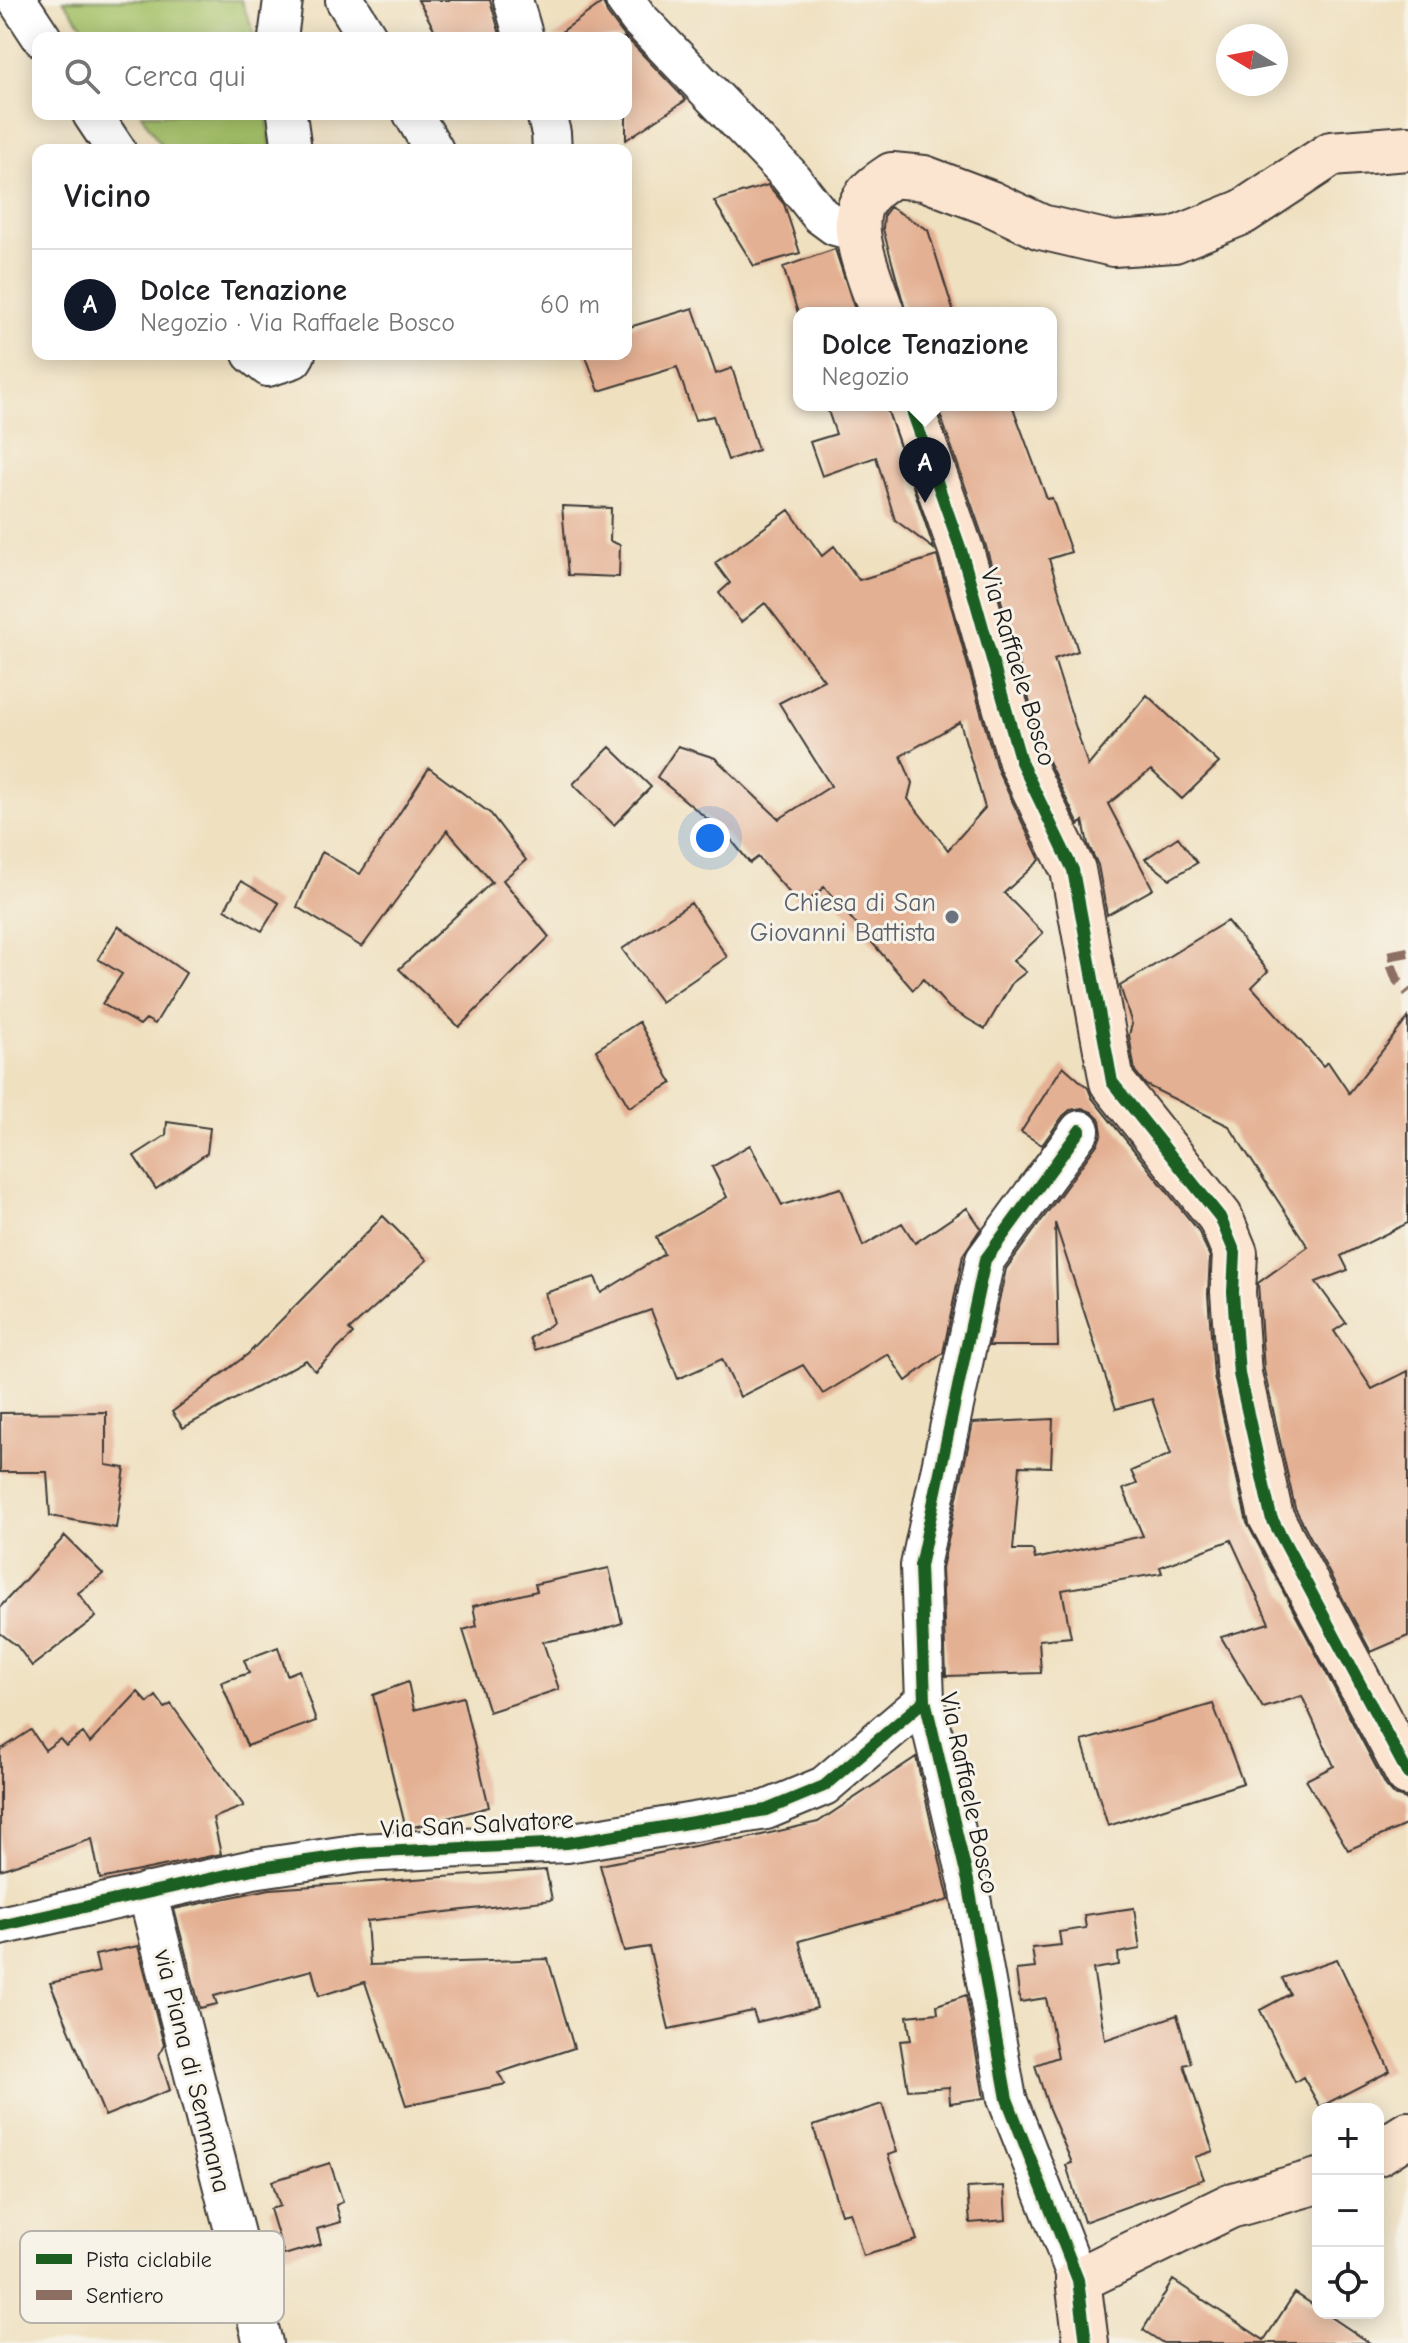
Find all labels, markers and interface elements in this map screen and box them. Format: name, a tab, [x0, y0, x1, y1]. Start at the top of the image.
north arrow	[1216, 24, 1288, 96]
search box	[32, 32, 632, 120]
icon: search	[60, 54, 104, 98]
text: Cerca qui	[124, 59, 246, 94]
text: Vicino	[64, 176, 151, 216]
text: Dolce Tenazione	[140, 273, 347, 308]
text: A	[83, 290, 97, 320]
text: 60 m	[540, 290, 600, 320]
popup	[793, 307, 1057, 411]
text: Negozio · Via Raffaele Bosco	[140, 308, 455, 338]
text: Dolce Tenazione	[821, 327, 1029, 362]
text: Negozio	[821, 362, 909, 392]
pin: A	[899, 437, 951, 503]
street label: Via Raffaele Bosco	[974, 565, 1062, 770]
your location	[690, 818, 730, 858]
place label: Chiesa di San Giovanni Battista	[750, 888, 936, 948]
marker: Chiesa di San Giovanni Battista	[943, 908, 961, 926]
street label: Via Raffaele Bosco	[933, 1690, 1005, 1897]
street label: Via San Salvatore	[380, 1805, 574, 1845]
street label: via Piana di Semmana	[147, 1946, 237, 2196]
map controls	[1312, 2103, 1384, 2319]
button: +	[1312, 2103, 1384, 2175]
button: −	[1312, 2175, 1384, 2247]
legend	[20, 2231, 284, 2323]
text: Pista ciclabile	[86, 2247, 212, 2273]
button: locate	[1312, 2247, 1384, 2319]
text: Sentiero	[86, 2283, 164, 2309]

